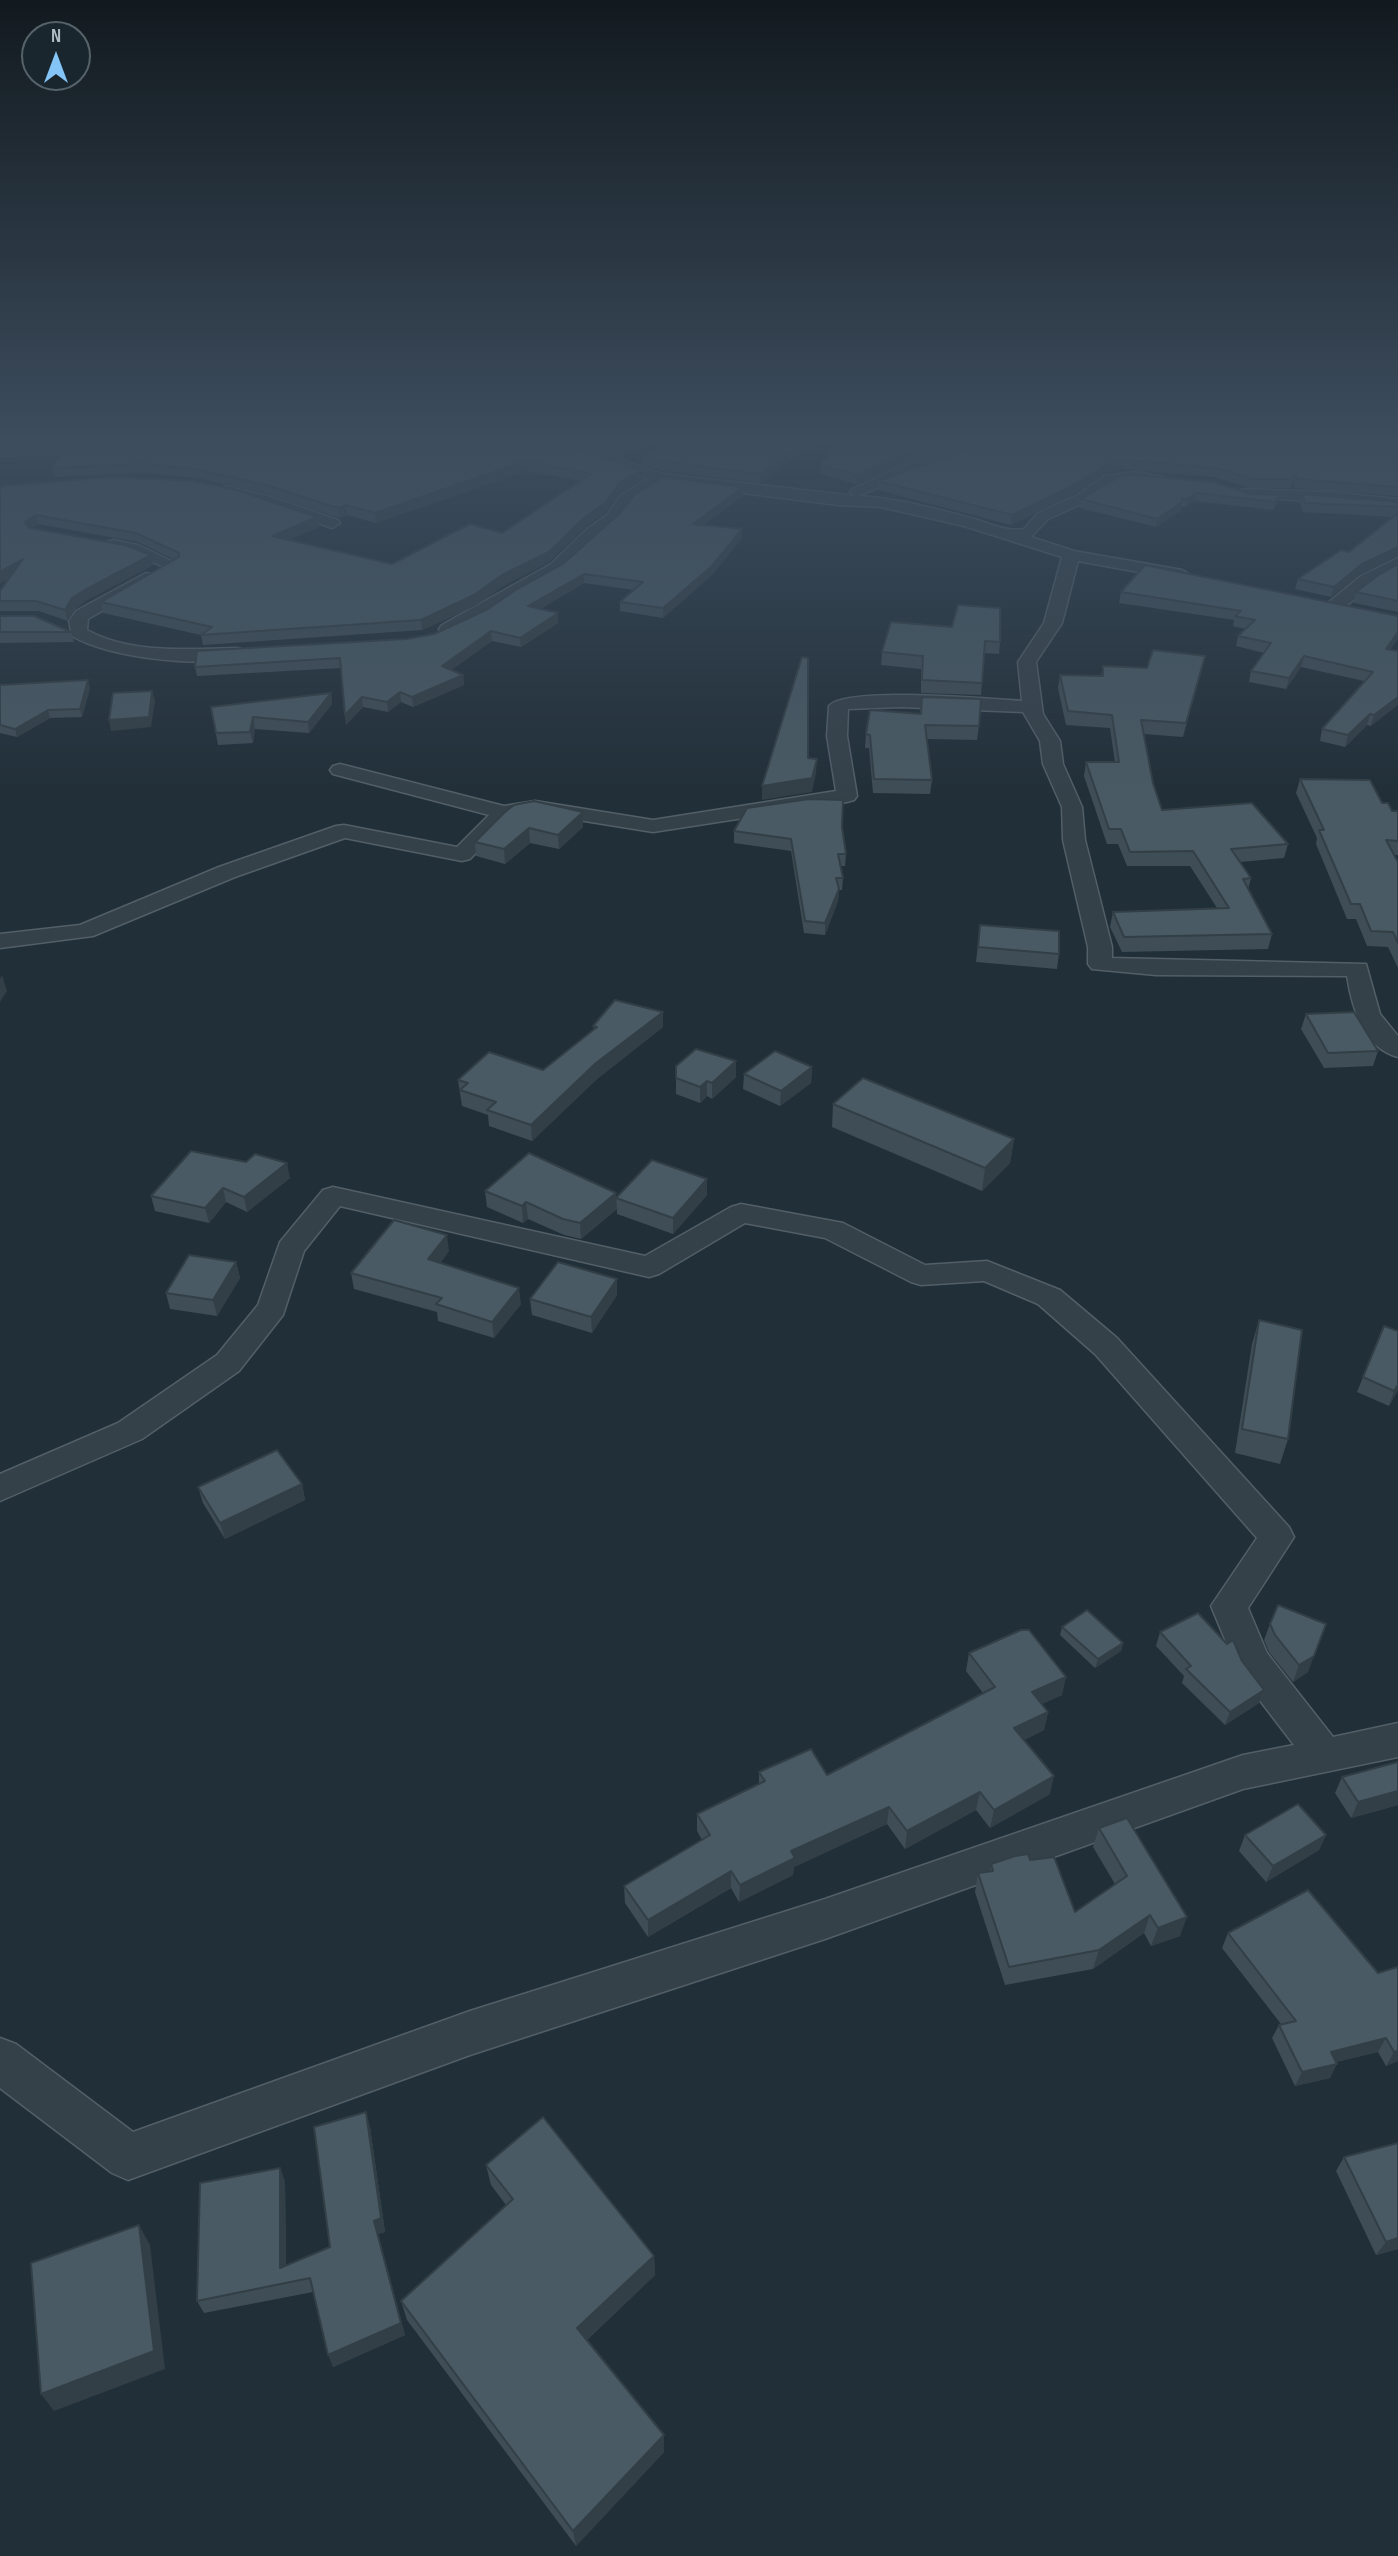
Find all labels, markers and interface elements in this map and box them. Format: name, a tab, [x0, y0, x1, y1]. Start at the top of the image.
north arrow	[21, 21, 91, 91]
text: N	[51, 25, 61, 48]

